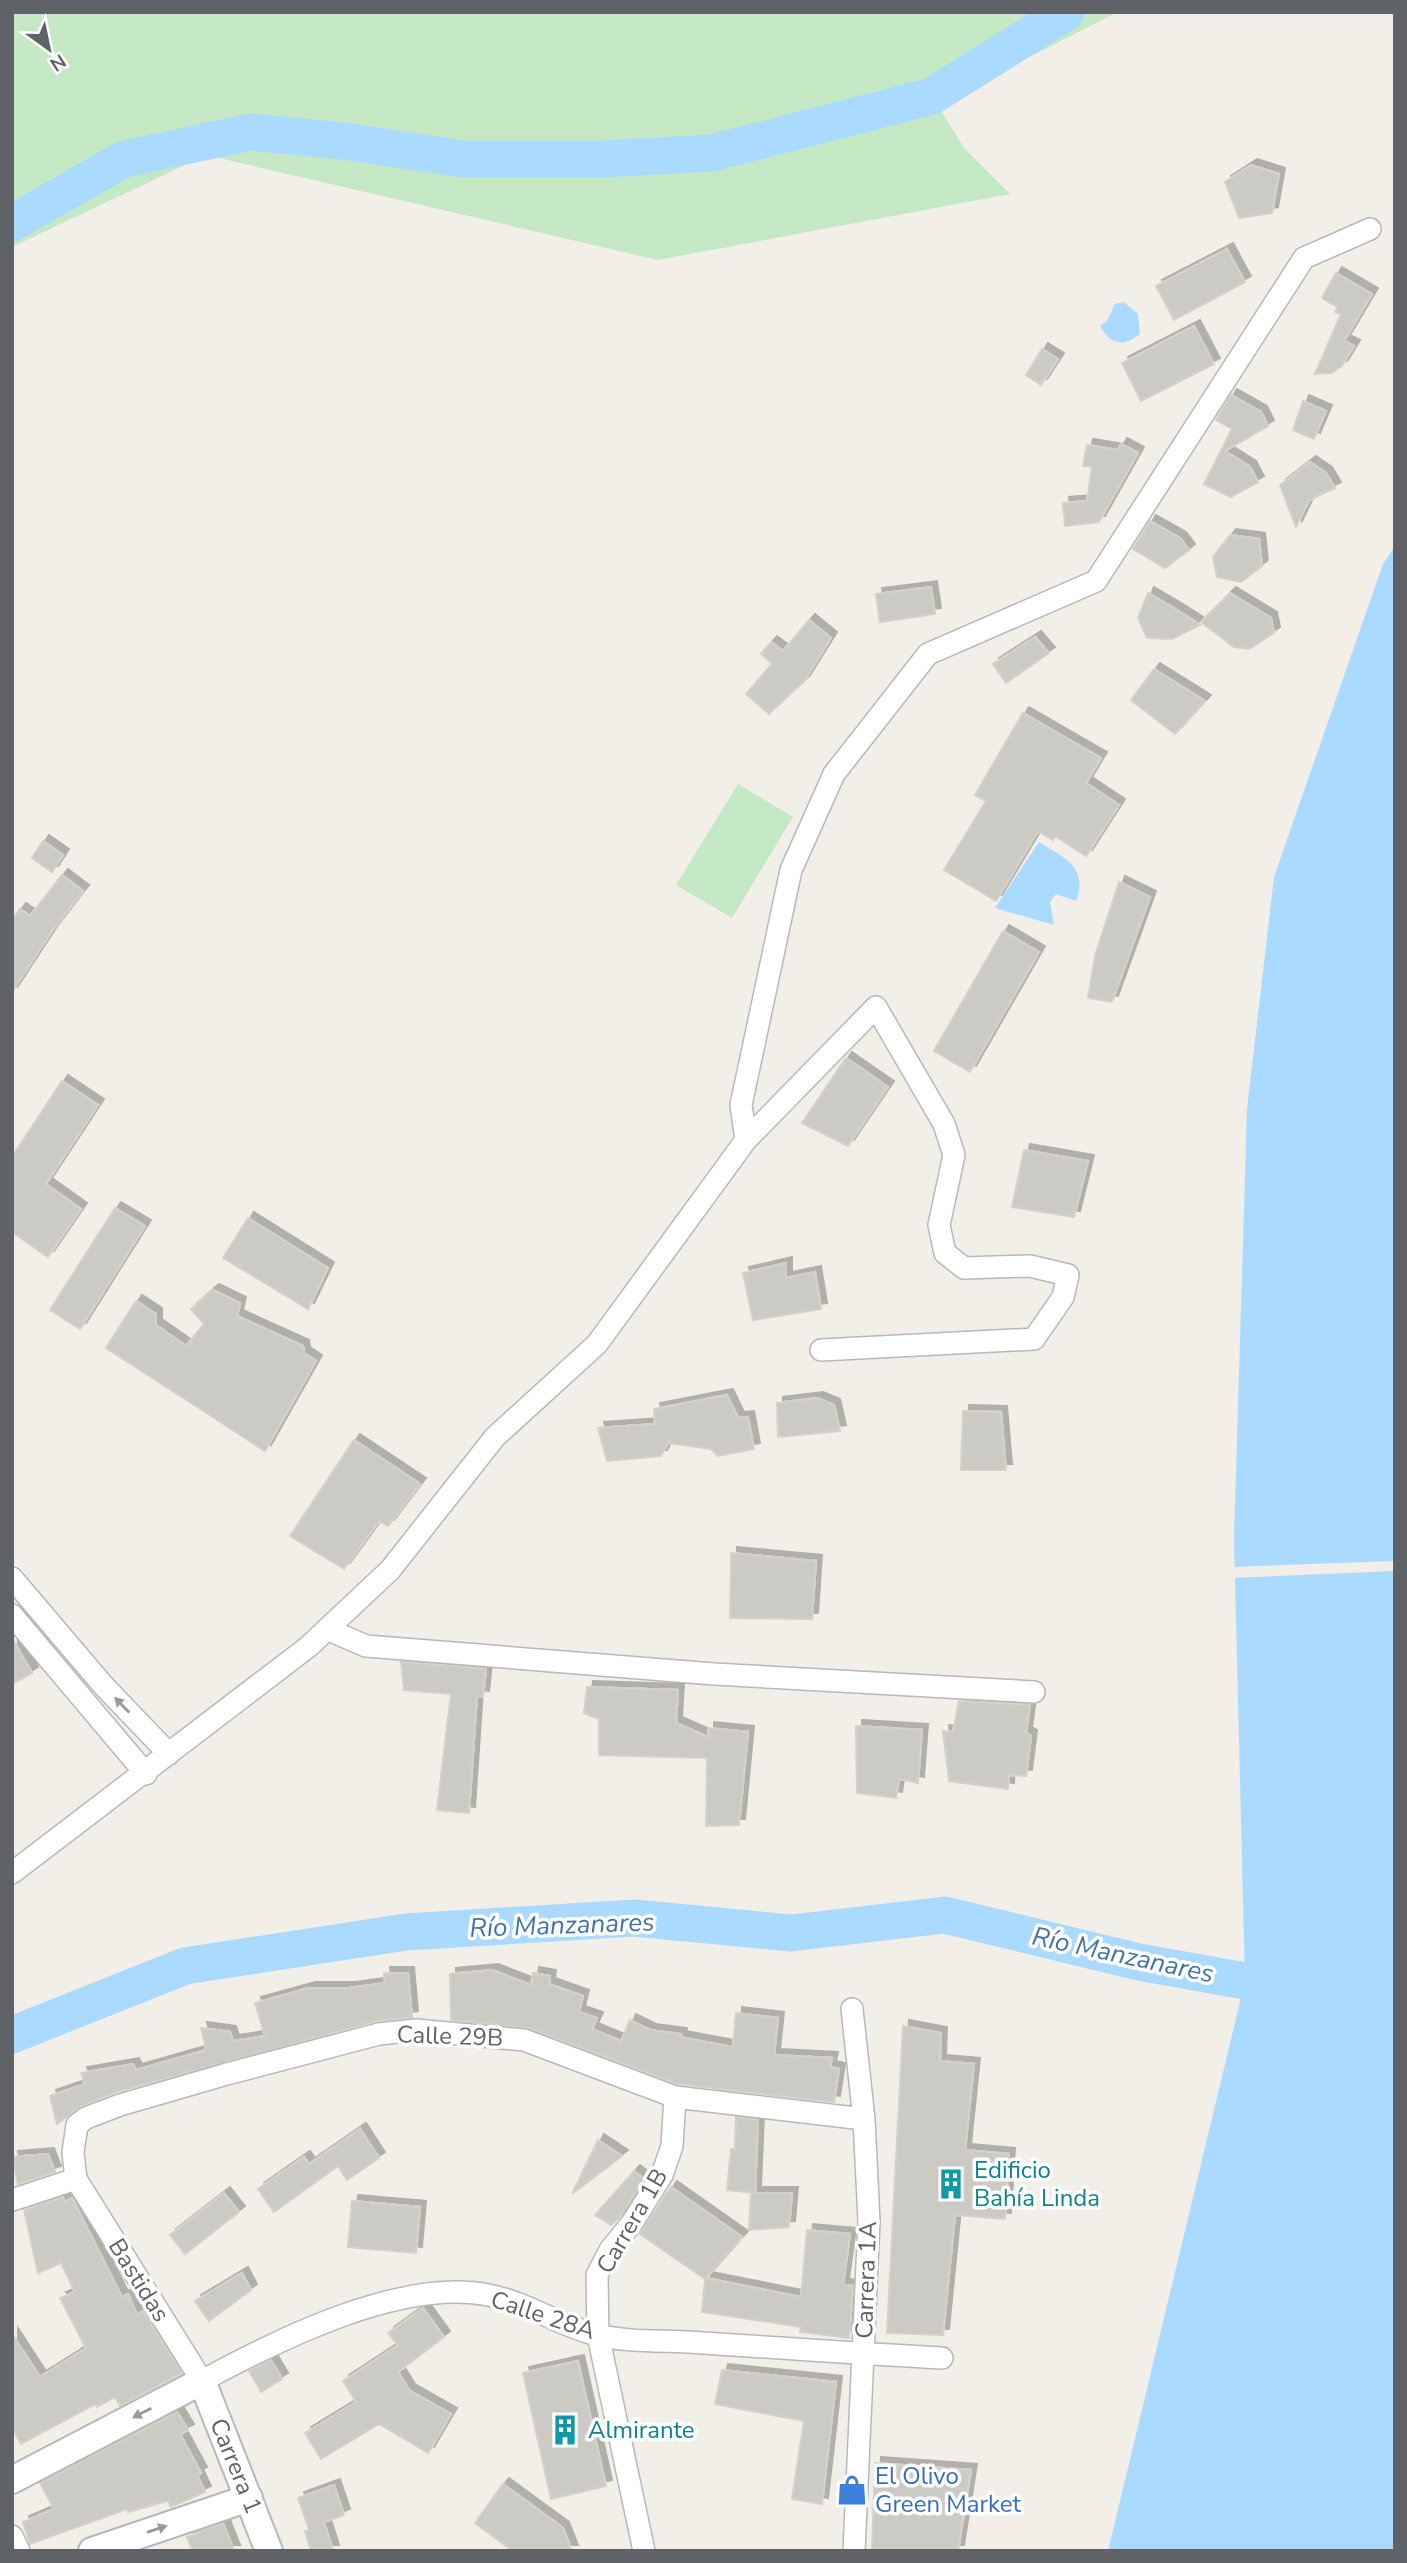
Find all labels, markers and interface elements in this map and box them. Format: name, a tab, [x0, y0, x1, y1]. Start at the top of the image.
north arrow	[14, 14, 84, 84]
text: N	[45, 48, 71, 77]
one-way arrow	[114, 1697, 130, 1714]
water label: Río Manzanares	[469, 1904, 655, 1946]
water label: Río Manzanares	[1029, 1919, 1217, 1991]
street label: Calle 29B	[396, 2018, 504, 2054]
place label: Edificio Bahía Linda	[974, 2154, 1100, 2214]
street label: Carrera 1B	[589, 2163, 675, 2279]
building icon: Edificio Bahía Linda	[934, 2167, 968, 2201]
street label: Carrera 1A	[848, 2220, 884, 2339]
street label: Bastidas	[101, 2232, 177, 2328]
street label: Calle 28A	[487, 2283, 600, 2347]
one-way arrow	[132, 2407, 152, 2418]
building icon: Almirante	[548, 2413, 582, 2447]
street label: Carrera 1	[202, 2414, 270, 2518]
place label: Almirante	[588, 2414, 695, 2446]
place label: El Olivo Green Market	[875, 2460, 1021, 2520]
shop icon: El Olivo Green Market	[835, 2473, 869, 2507]
one-way arrow	[146, 2523, 167, 2534]

